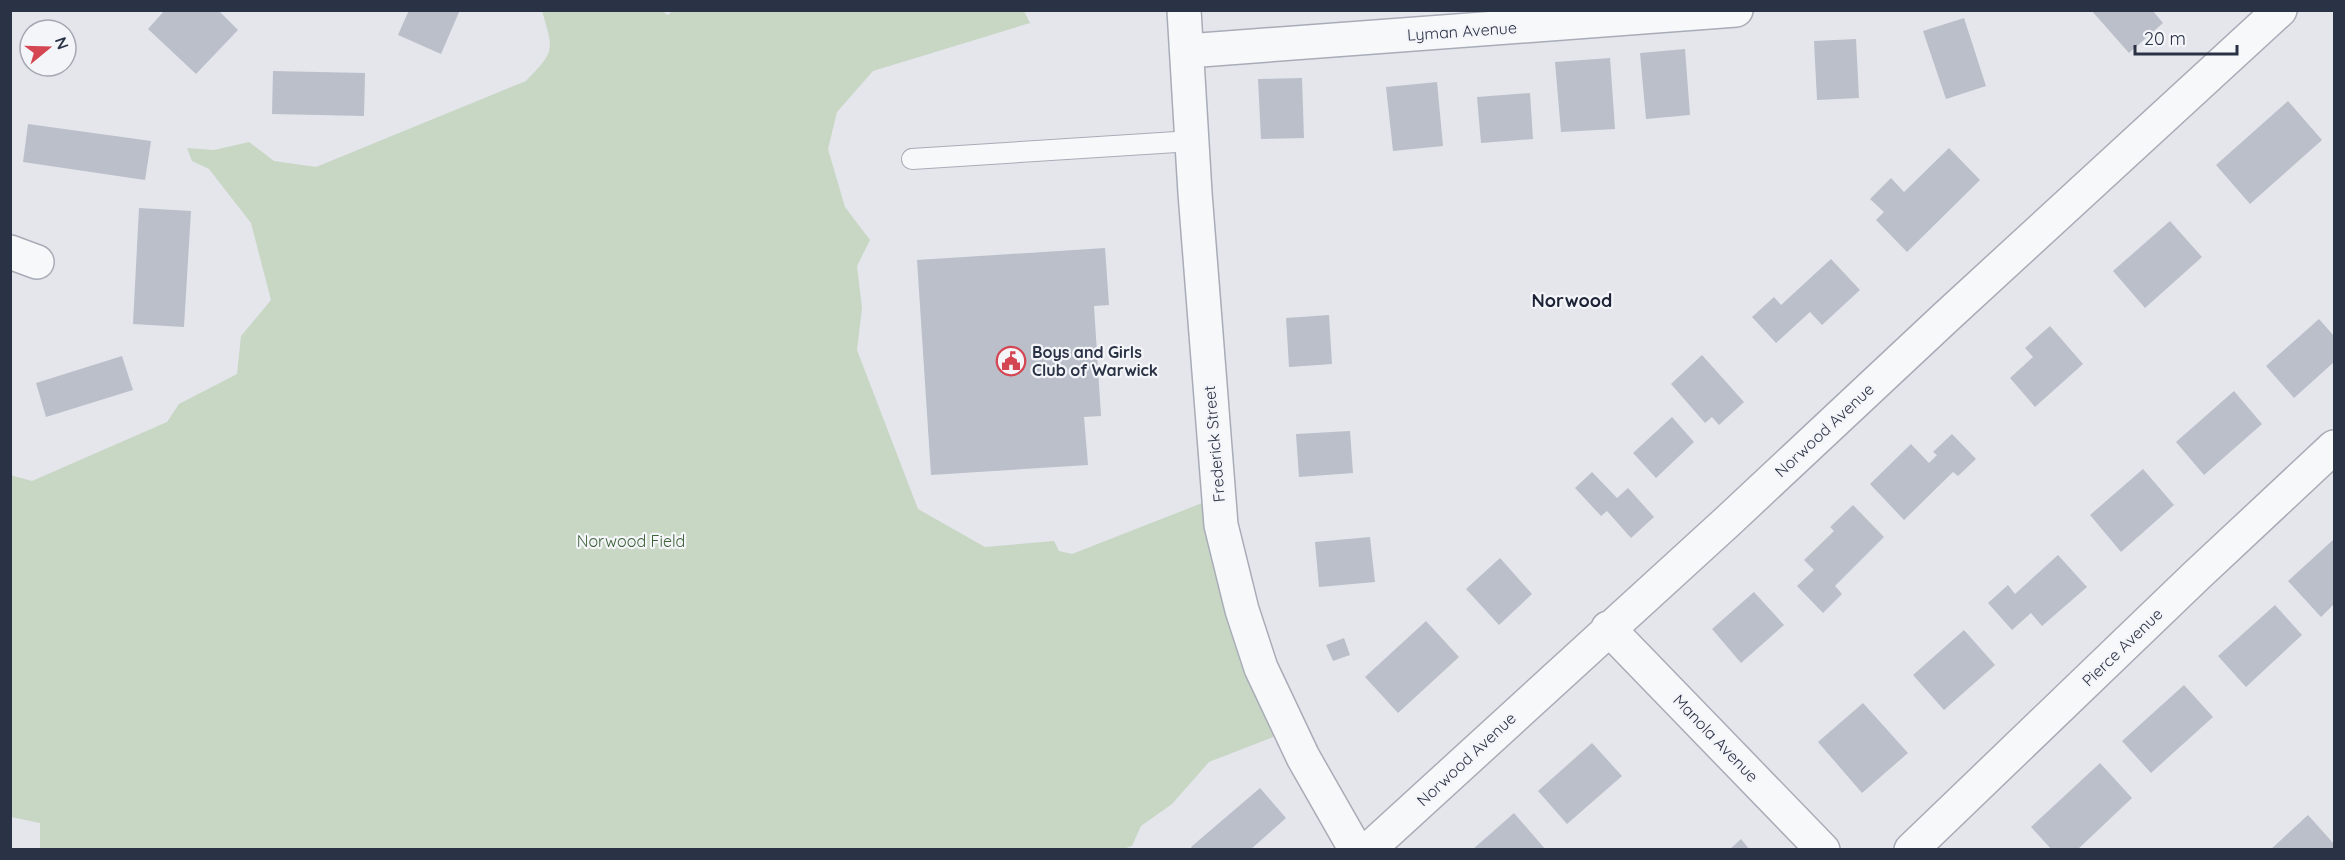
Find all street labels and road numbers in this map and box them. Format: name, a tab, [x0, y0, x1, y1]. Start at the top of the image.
street label: Lyman Avenue	[1406, 17, 1518, 45]
street label: Norwood Avenue	[1770, 379, 1878, 481]
street label: Frederick Street	[1199, 385, 1229, 503]
street label: Pierce Avenue	[2078, 604, 2166, 690]
street label: Manola Avenue	[1669, 690, 1763, 786]
street label: Norwood Avenue	[1412, 708, 1520, 810]

